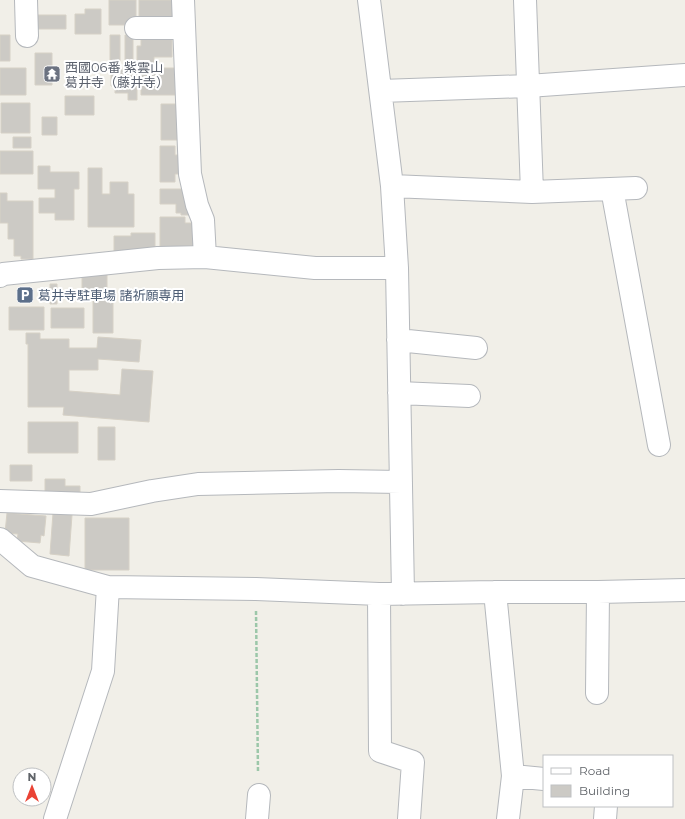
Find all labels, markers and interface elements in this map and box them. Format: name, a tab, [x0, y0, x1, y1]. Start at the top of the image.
place label: 西國06番 紫雲山 葛井寺（藤井寺）	[65, 59, 169, 90]
temple icon: 西國06番 紫雲山 葛井寺（藤井寺）	[42, 64, 62, 84]
parking icon: 葛井寺駐車場 諸祈願専用	[15, 285, 35, 305]
place label: 葛井寺駐車場 諸祈願専用	[38, 287, 184, 303]
legend	[543, 755, 673, 807]
text: Road	[579, 763, 610, 778]
north arrow	[12, 767, 52, 807]
text: N	[28, 770, 36, 784]
text: Building	[579, 783, 630, 798]

